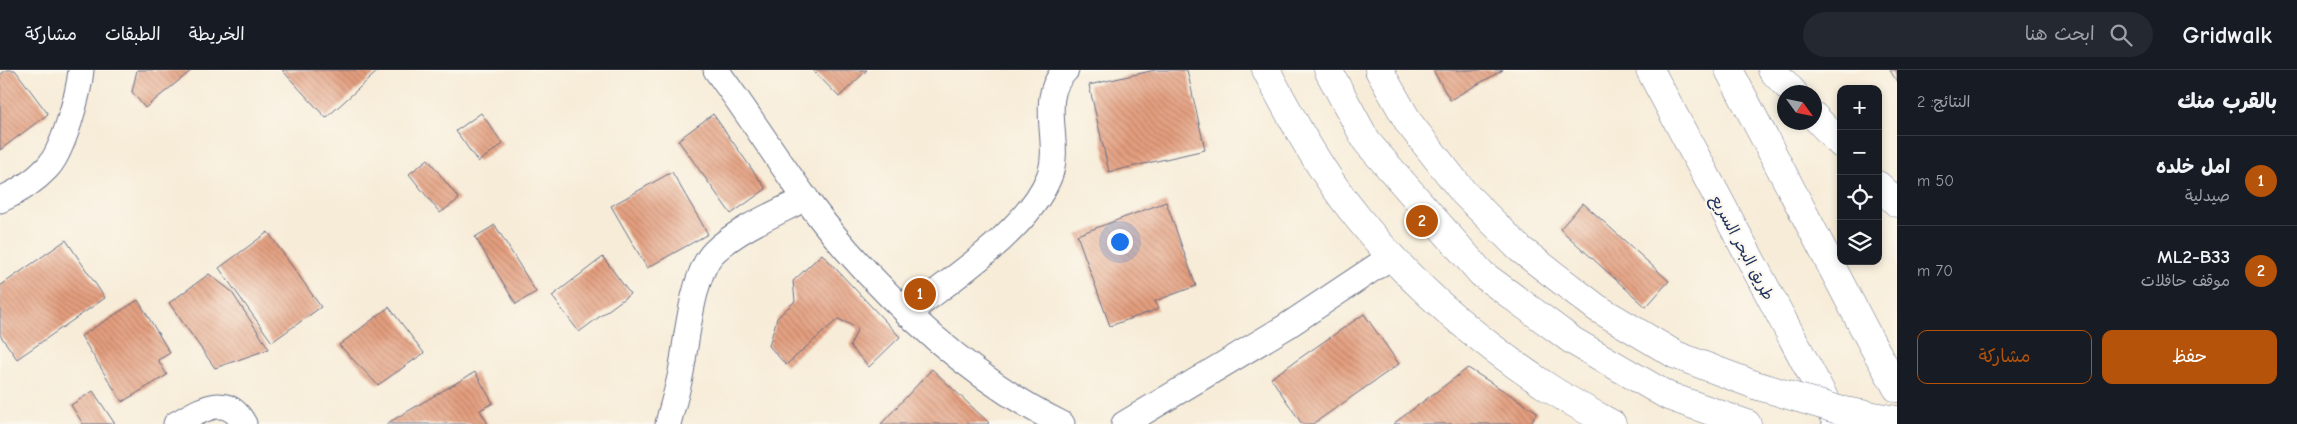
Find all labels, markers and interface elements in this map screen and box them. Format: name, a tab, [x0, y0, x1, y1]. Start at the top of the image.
search box	[1803, 12, 2153, 57]
icon: search	[2107, 21, 2135, 49]
text: Gridwalk	[2183, 21, 2272, 49]
text: ابحث هنا	[2025, 23, 2095, 45]
text: مشاركة	[25, 24, 77, 45]
text: الطبقات	[105, 24, 161, 45]
text: الخريطة	[189, 24, 245, 45]
north arrow	[1777, 85, 1822, 130]
map controls	[1837, 85, 1882, 265]
button: +	[1837, 85, 1882, 130]
text: بالقرب منك	[2177, 89, 2277, 113]
text: النتائج: 2	[1917, 93, 1971, 111]
button: −	[1837, 130, 1882, 175]
text: امل خلده	[2156, 156, 2230, 178]
text: 50 m	[1917, 172, 1954, 190]
text: 1	[2258, 172, 2264, 190]
button: locate	[1837, 175, 1882, 220]
text: صيدلية	[2185, 187, 2230, 205]
street label: طريق البحر السريع	[1705, 192, 1778, 304]
pin: 2	[1406, 202, 1438, 240]
button: layers	[1837, 220, 1882, 265]
your location	[1107, 229, 1133, 255]
text: ML2-B33	[2157, 246, 2230, 268]
text: 70 m	[1917, 262, 1953, 280]
text: 2	[2257, 262, 2265, 280]
text: موقف حافلات	[2141, 272, 2230, 290]
pin: 1	[904, 275, 936, 313]
button: مشاركة	[1917, 330, 2092, 384]
button: حفظ	[2102, 330, 2277, 384]

